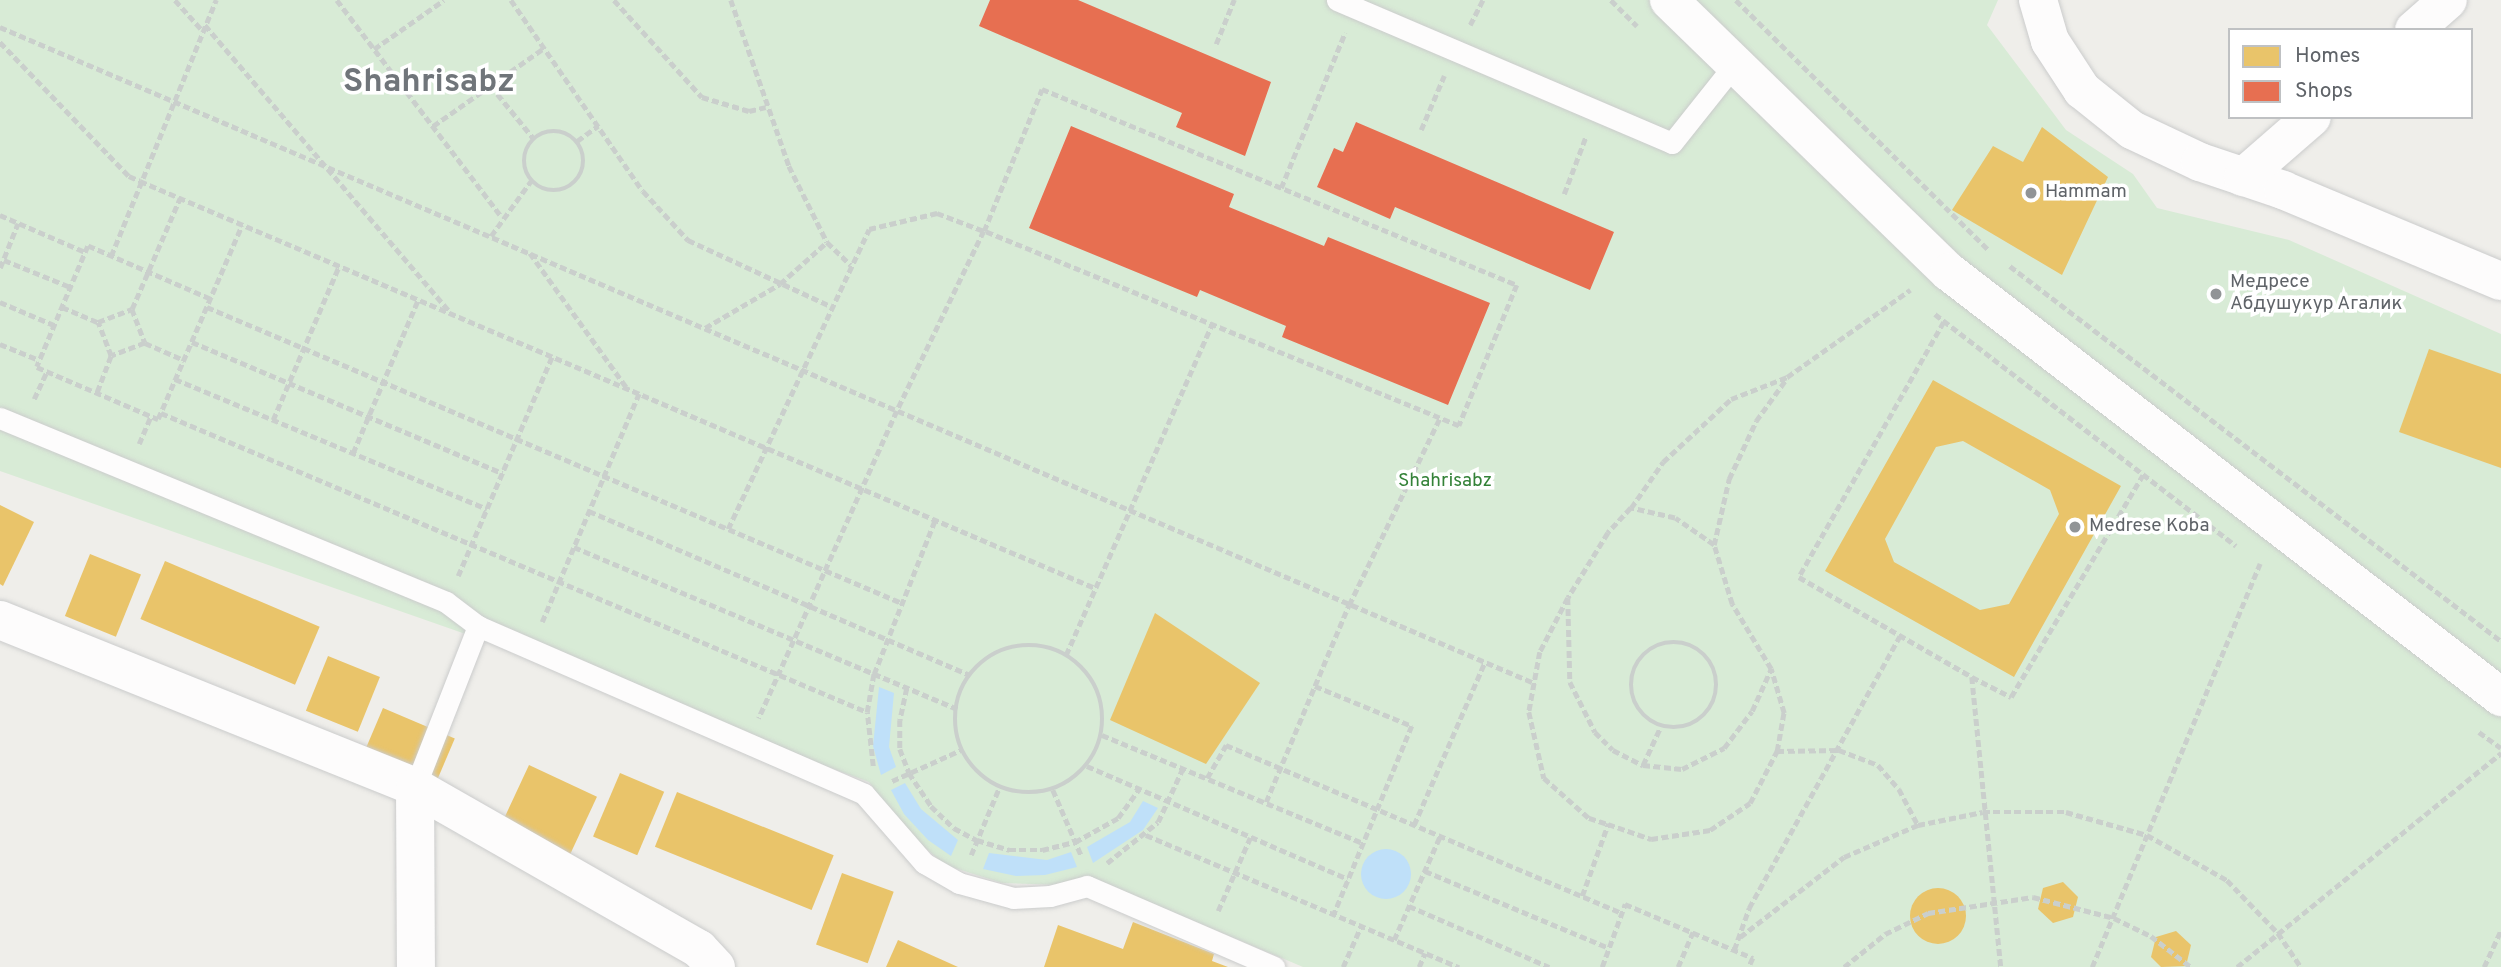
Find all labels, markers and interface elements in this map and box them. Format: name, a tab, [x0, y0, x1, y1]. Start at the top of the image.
legend	[2228, 28, 2473, 119]
text: Homes	[2295, 43, 2360, 70]
district label: Shahrisabz	[343, 64, 515, 104]
text: Shops	[2295, 78, 2353, 105]
place label: Hammam	[2045, 182, 2127, 204]
marker: Hammam	[2023, 185, 2039, 201]
place label: Медресе Абдушукур Агалик	[2230, 272, 2403, 316]
marker: Медресе Абдушукур Агалик	[2208, 286, 2224, 302]
park label: Shahrisabz	[1398, 471, 1492, 493]
place label: Medrese Koba	[2089, 516, 2210, 538]
marker: Medrese Koba	[2067, 519, 2083, 535]

